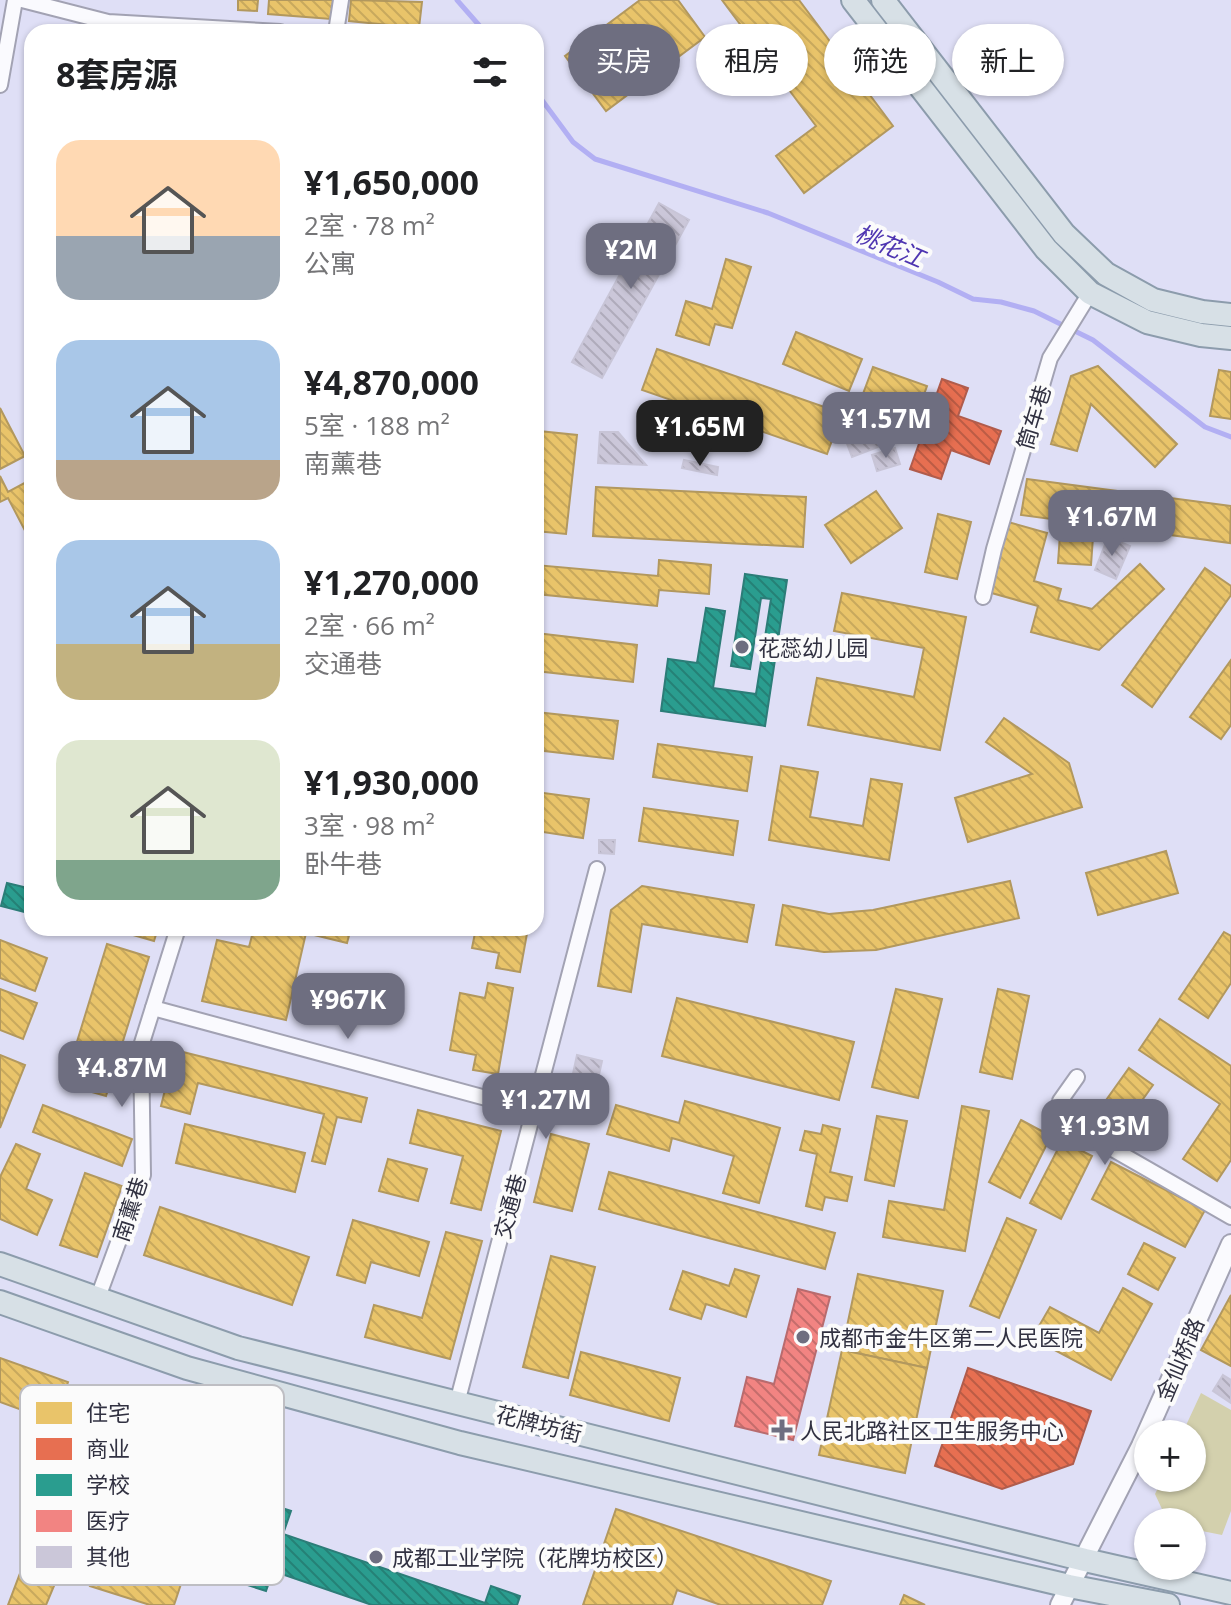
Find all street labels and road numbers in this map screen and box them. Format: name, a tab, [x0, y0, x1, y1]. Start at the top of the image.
street label: 筒车巷	[1009, 381, 1057, 453]
street label: 交通巷	[486, 1170, 532, 1242]
street label: 南薰巷	[105, 1173, 153, 1245]
street label: 金仙桥路	[1148, 1313, 1210, 1405]
street label: 花牌坊街	[493, 1398, 585, 1448]

